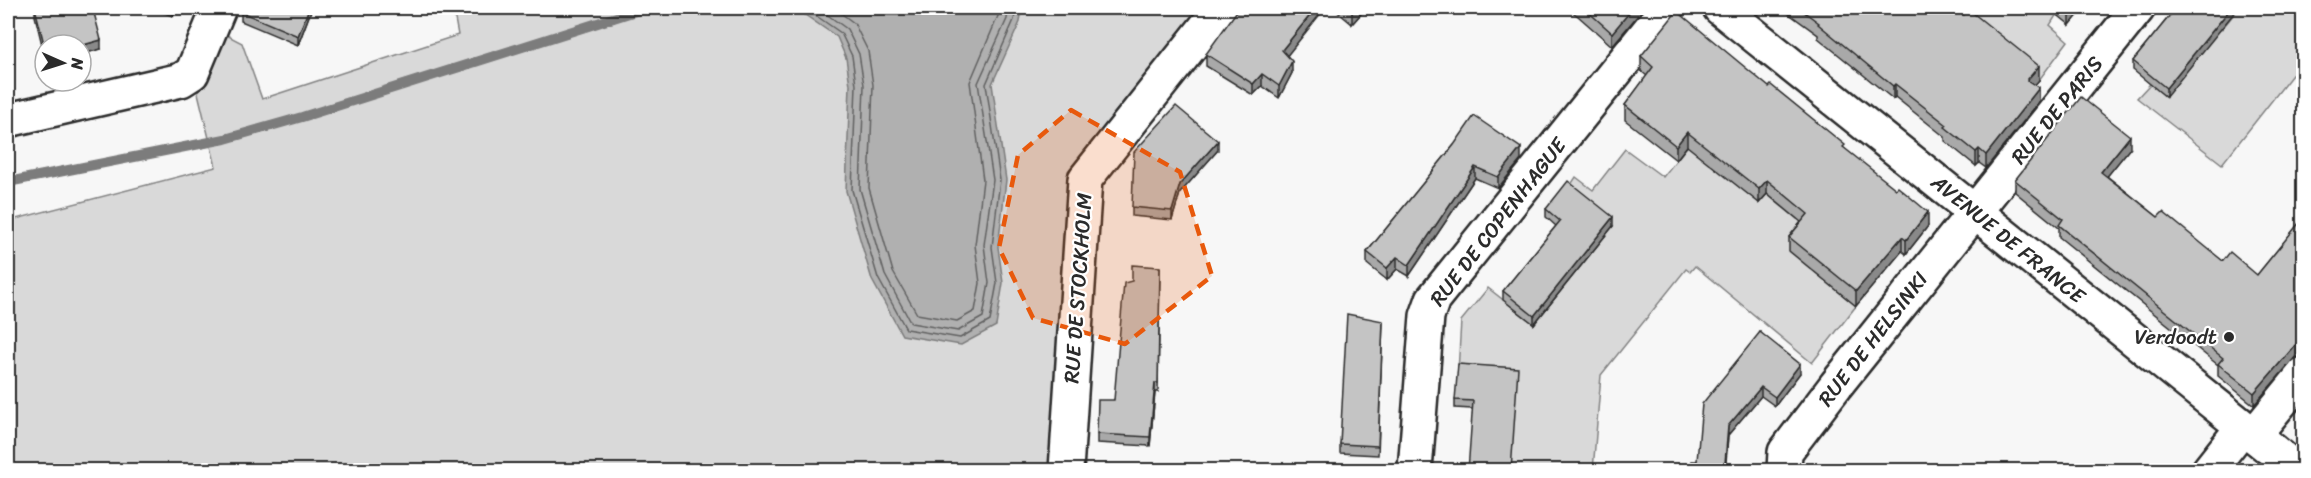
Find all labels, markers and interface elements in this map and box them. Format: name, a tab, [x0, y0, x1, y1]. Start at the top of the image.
north arrow	[33, 33, 93, 93]
street label: RUE DE PARIS	[2001, 47, 2113, 173]
text: N	[63, 56, 92, 71]
street label: RUE DE COPENHAGUE	[1420, 128, 1577, 315]
street label: AVENUE DE FRANCE	[1921, 164, 2095, 314]
street label: RUE DE STOCKHOLM	[1052, 191, 1104, 385]
street label: RUE DE HELSINKI	[1808, 263, 1939, 415]
place label: Verdoodt	[2134, 318, 2217, 356]
marker: Verdoodt	[2222, 330, 2236, 344]

